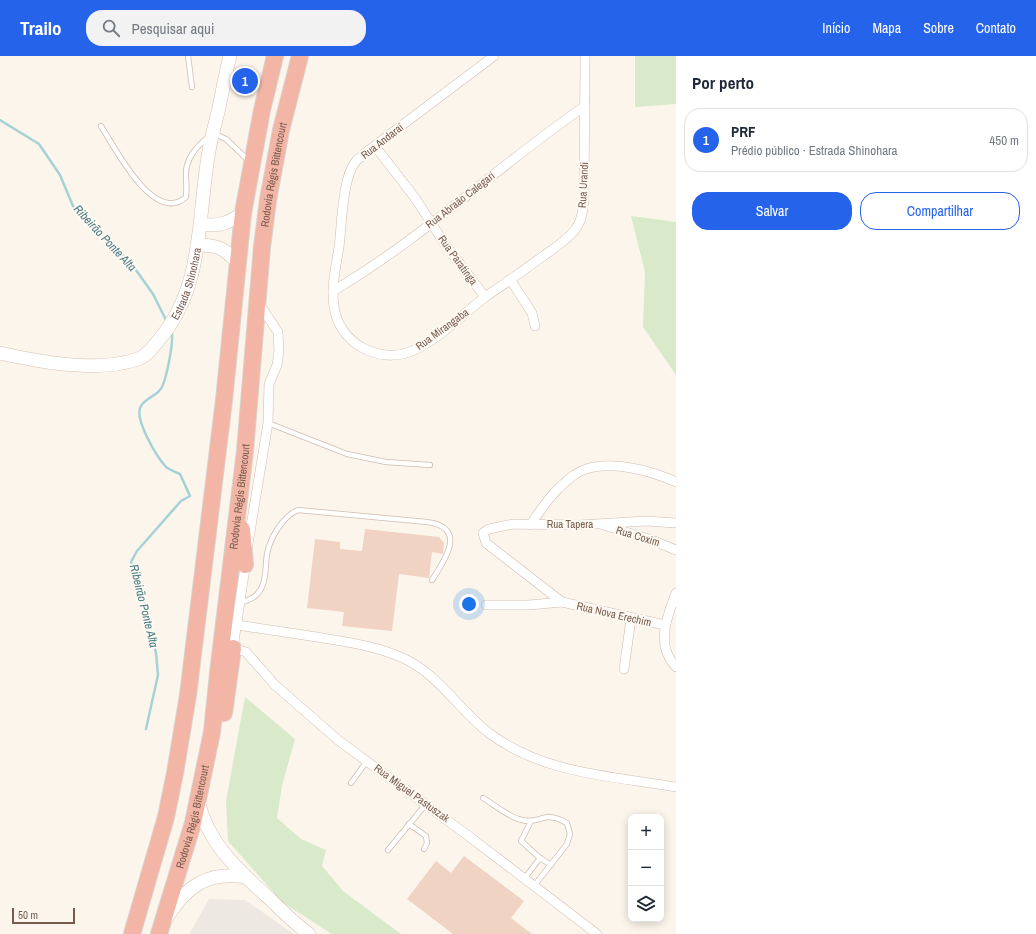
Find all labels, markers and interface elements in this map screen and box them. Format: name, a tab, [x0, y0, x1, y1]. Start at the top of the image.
search box	[86, 10, 366, 46]
text: Trailo	[20, 15, 62, 41]
icon: search	[100, 17, 122, 39]
text: Pesquisar aqui	[132, 18, 214, 39]
text: Início	[822, 19, 850, 37]
text: Mapa	[872, 19, 901, 37]
text: Sobre	[923, 19, 954, 37]
text: Contato	[976, 19, 1016, 37]
pin: 1	[232, 66, 258, 96]
text: Por perto	[692, 71, 754, 94]
street label: Rodovia Régis Bittencourt	[258, 120, 290, 228]
street label: Rua Andaraí	[358, 120, 406, 162]
text: PRF	[731, 121, 756, 142]
text: 1	[703, 132, 709, 149]
text: 450 m	[989, 132, 1019, 149]
text: Prédio público · Estrada Shinohara	[731, 142, 898, 159]
street label: Rua Urandi	[575, 162, 591, 208]
street label: Rua Abraão Calegari	[422, 169, 498, 231]
button: Salvar	[692, 192, 852, 230]
button: Compartilhar	[860, 192, 1020, 230]
water label: Ribeirão Ponte Alta	[70, 201, 140, 275]
street label: Rua Paratinga	[435, 232, 481, 288]
street label: Estrada Shinohara	[168, 246, 204, 322]
street label: Rua Mirangaba	[413, 305, 471, 353]
street label: Rodovia Régis Bittencourt	[226, 443, 253, 550]
street label: Rua Tapera	[547, 517, 593, 531]
street label: Rua Coxim	[614, 523, 662, 549]
water label: Ribeirão Ponte Alta	[126, 563, 162, 650]
your location	[459, 594, 479, 614]
street label: Rua Nova Erechim	[575, 599, 653, 629]
street label: Rua Miguel Pastuszak	[371, 761, 453, 825]
street label: Rodovia Régis Bittencourt	[173, 763, 212, 870]
map controls	[628, 814, 664, 922]
button: +	[628, 814, 664, 850]
button: −	[628, 850, 664, 886]
button: layers	[628, 886, 664, 922]
scale bar	[12, 906, 75, 925]
text: 50 m	[18, 908, 38, 922]

